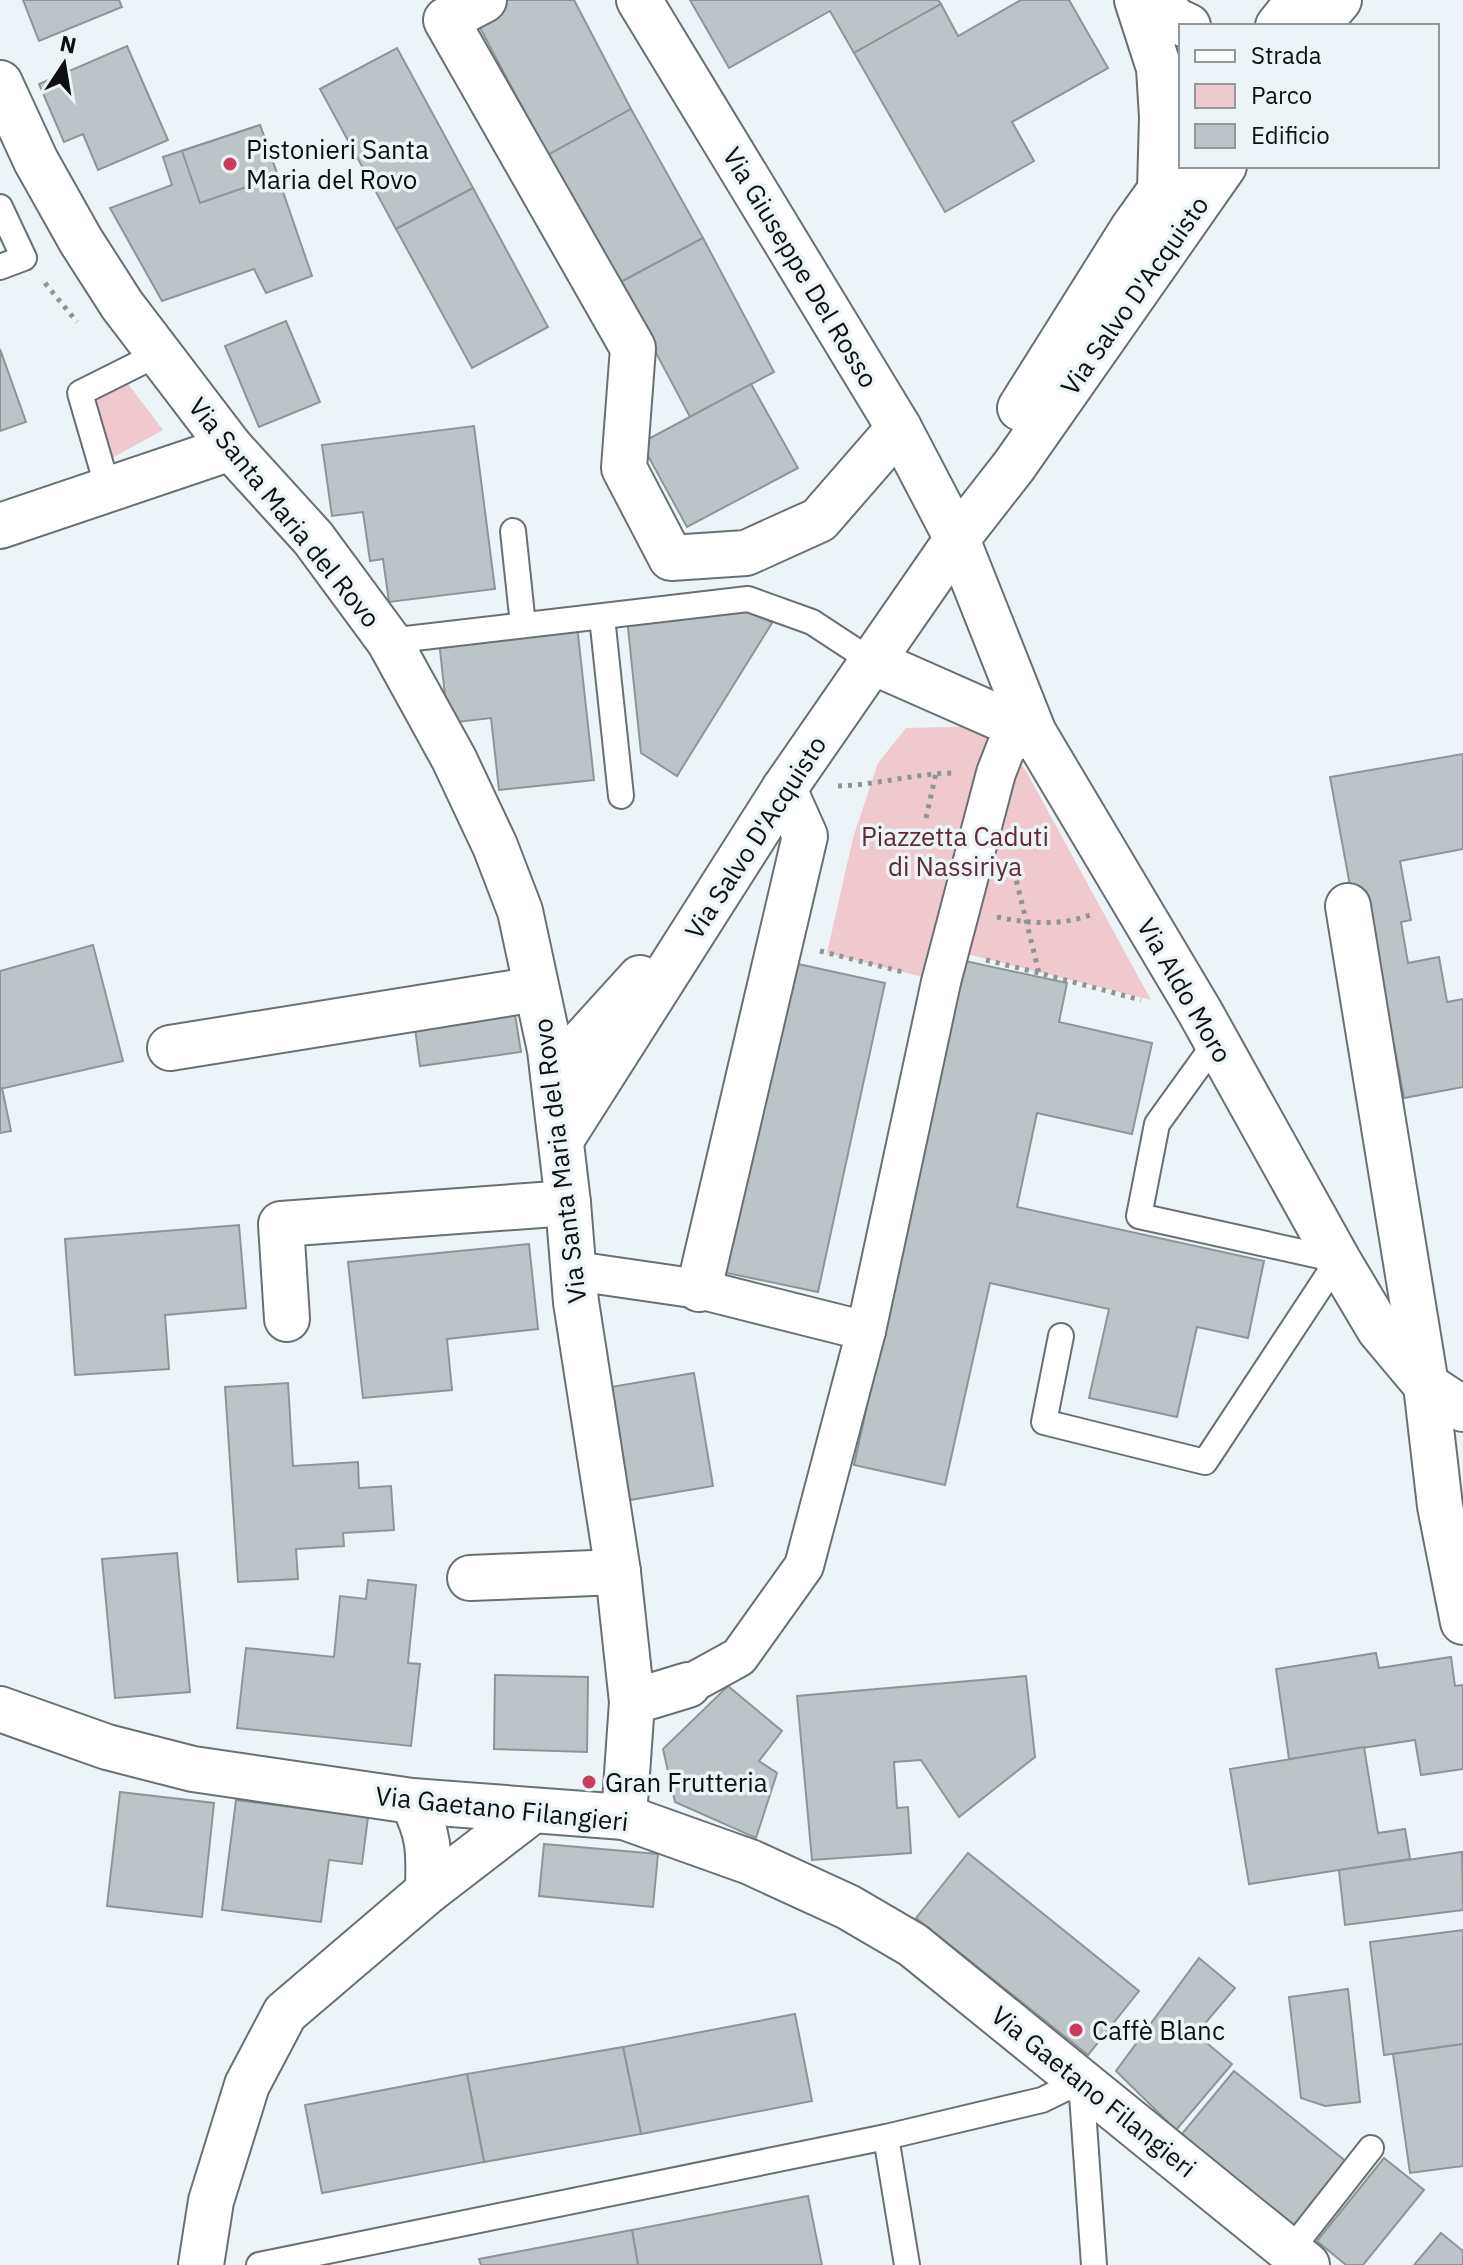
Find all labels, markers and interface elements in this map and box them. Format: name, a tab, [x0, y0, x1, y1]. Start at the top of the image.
north arrow	[24, 24, 104, 104]
legend	[1179, 24, 1439, 168]
text: N	[57, 28, 79, 60]
text: Strada	[1251, 39, 1322, 71]
text: Parco	[1251, 79, 1312, 111]
text: Edificio	[1251, 119, 1330, 151]
place label: Pistonieri Santa Maria del Rovo	[246, 132, 429, 196]
street label: Via Giuseppe Del Rosso	[716, 141, 886, 393]
marker: Pistonieri Santa Maria del Rovo	[221, 155, 239, 173]
street label: Via Salvo D'Acquisto	[1052, 189, 1216, 401]
street label: Via Santa Maria del Rovo	[182, 390, 388, 634]
street label: Via Salvo D'Acquisto	[677, 729, 833, 945]
park label: Piazzetta Caduti di Nassiriya	[861, 819, 1049, 883]
street label: Via Aldo Moro	[1130, 912, 1240, 1068]
street label: Via Santa Maria del Rovo	[525, 1017, 593, 1305]
place label: Gran Frutteria	[605, 1765, 768, 1799]
marker: Gran Frutteria	[580, 1773, 598, 1791]
street label: Via Gaetano Filangieri	[374, 1778, 630, 1838]
street label: Via Gaetano Filangieri	[984, 1998, 1204, 2184]
place label: Caffè Blanc	[1092, 2013, 1225, 2047]
marker: Caffè Blanc	[1067, 2021, 1085, 2039]

